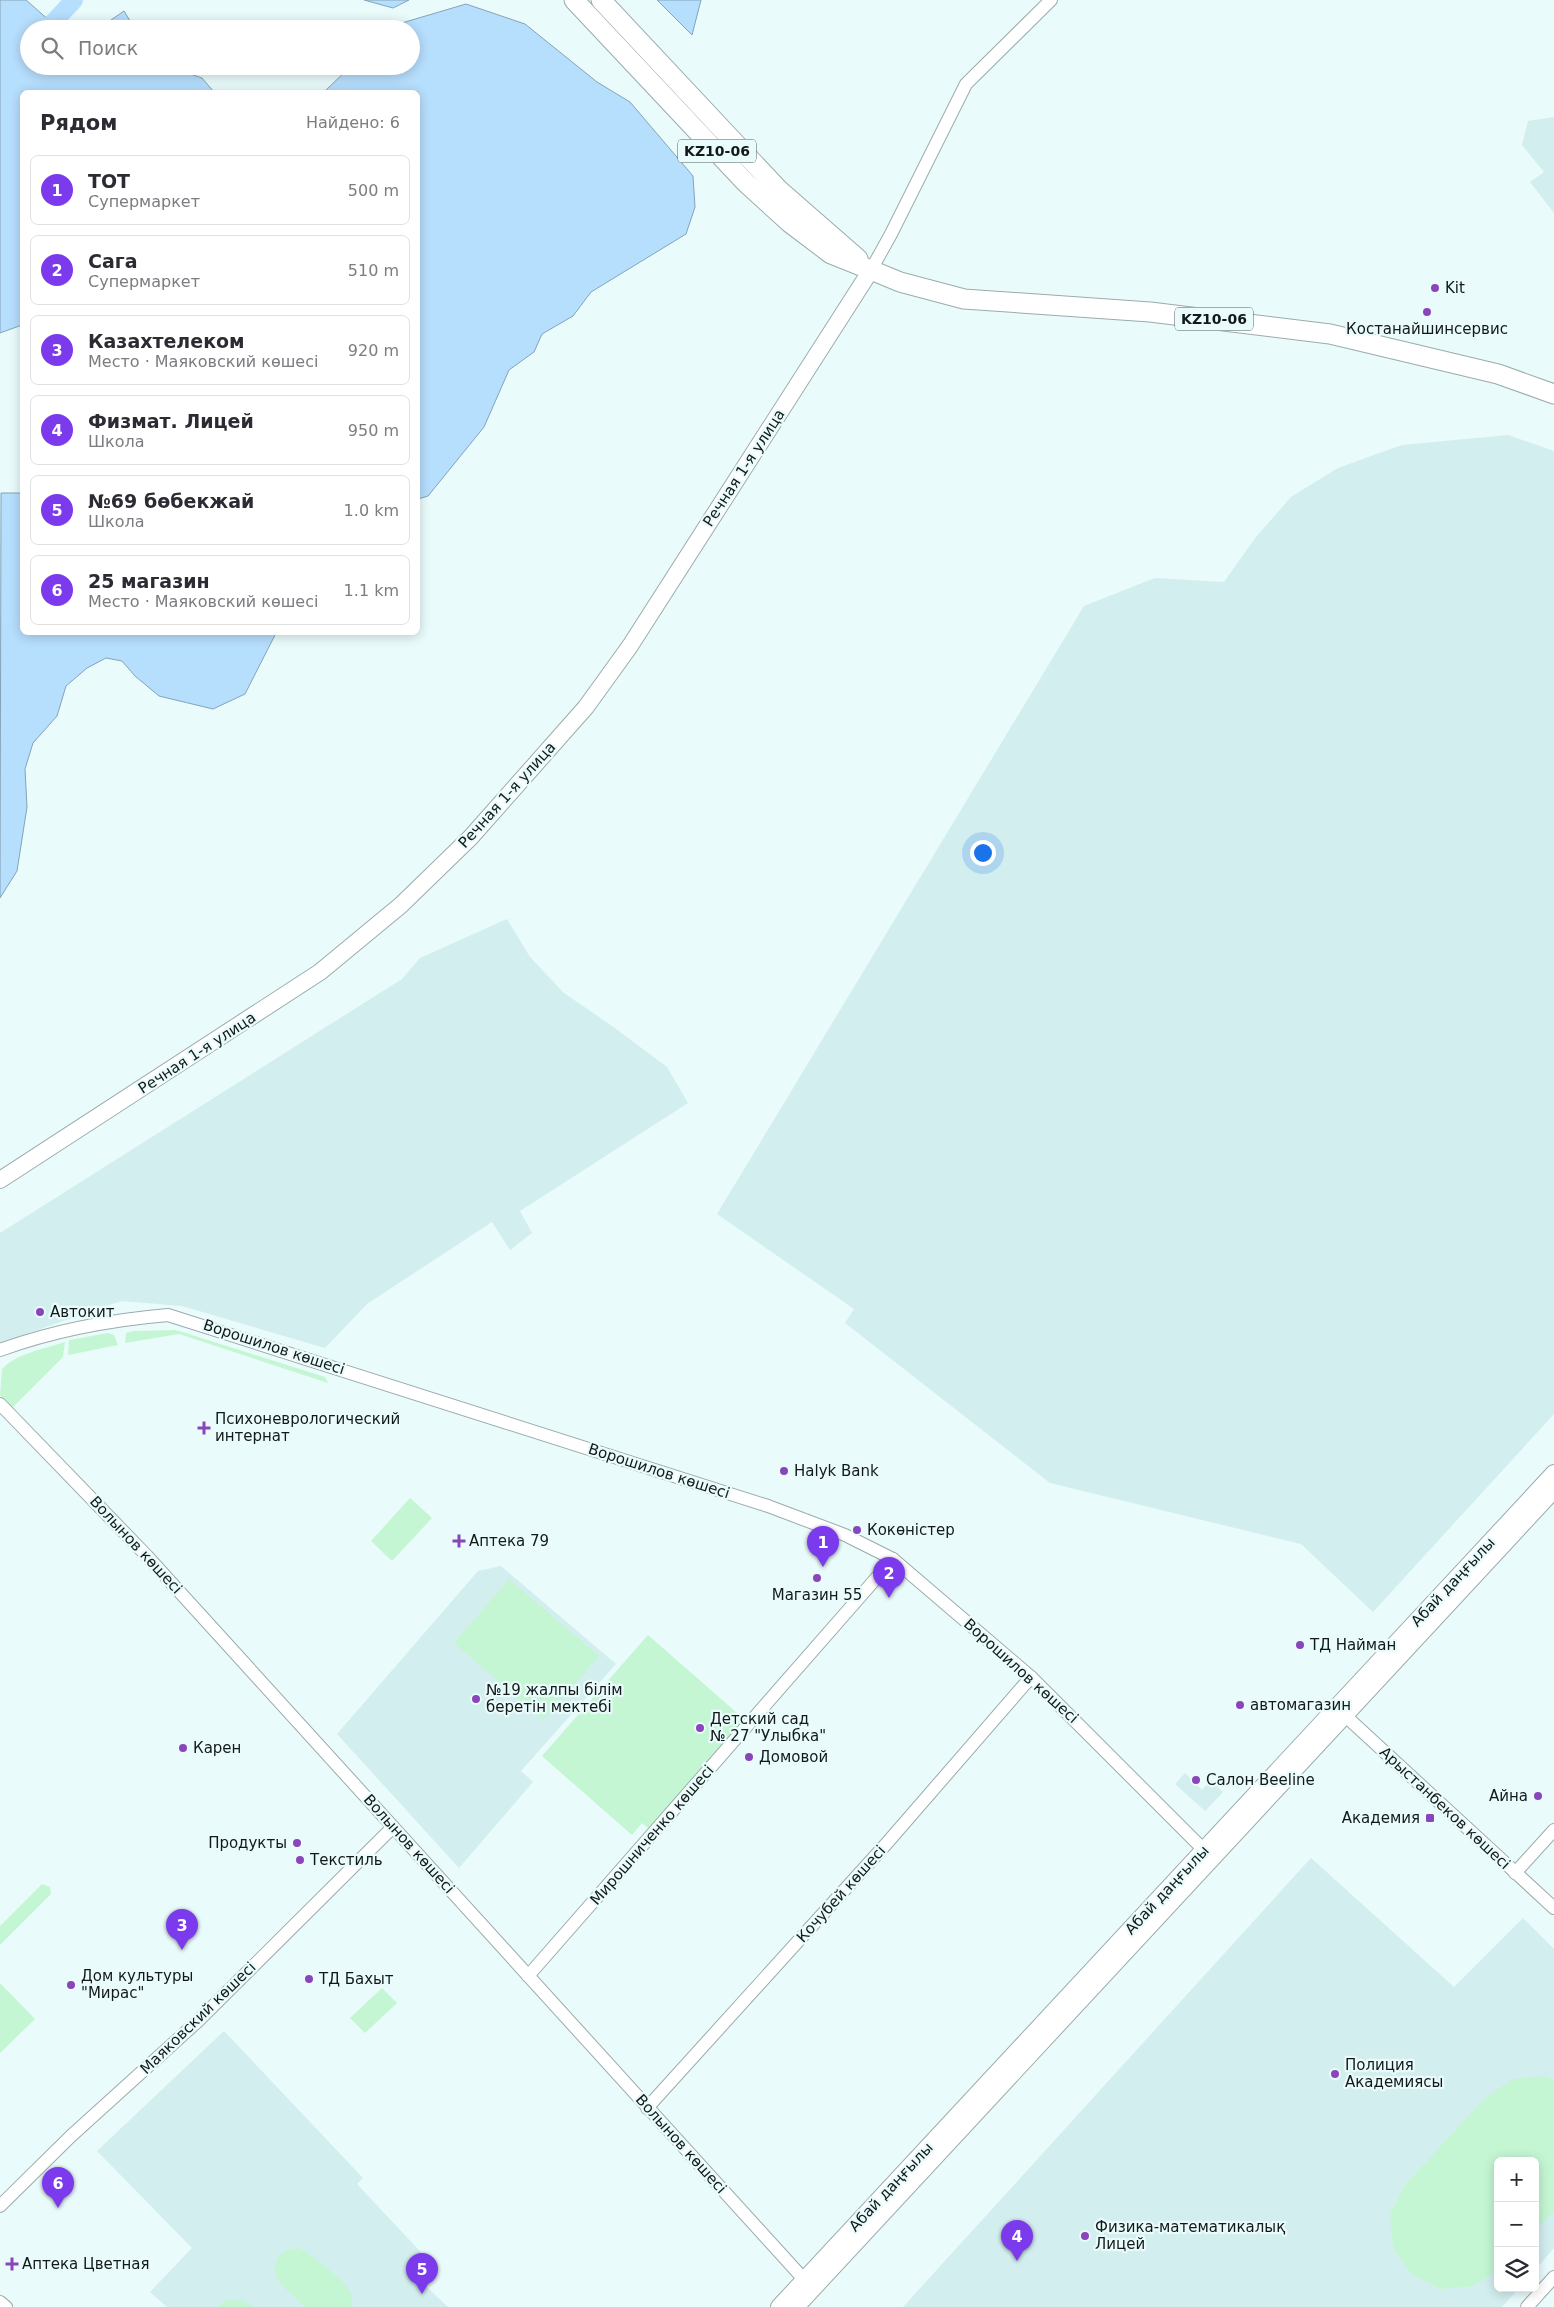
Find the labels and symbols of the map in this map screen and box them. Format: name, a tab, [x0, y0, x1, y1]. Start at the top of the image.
road number: KZ10-06	[678, 140, 756, 162]
place label: Kit	[1445, 279, 1465, 297]
marker: Kit	[1429, 282, 1441, 294]
marker: Костанайшинсервис	[1421, 306, 1433, 318]
road number: KZ10-06	[1175, 308, 1253, 330]
place label: Костанайшинсервис	[1346, 320, 1508, 338]
street label: Речная 1-я улица	[699, 406, 789, 530]
street label: Речная 1-я улица	[455, 738, 559, 852]
your location	[970, 840, 996, 866]
street label: Речная 1-я улица	[135, 1008, 259, 1098]
place label: Автокит	[50, 1303, 115, 1321]
marker: Автокит	[34, 1306, 46, 1318]
street label: Ворошилов көшесі	[201, 1316, 347, 1378]
place label: Психоневрологический интернат	[215, 1410, 400, 1445]
marker: Психоневрологический интернат	[197, 1421, 211, 1435]
street label: Ворошилов көшесі	[586, 1440, 732, 1502]
place label: Halyk Bank	[794, 1462, 879, 1480]
marker: Halyk Bank	[778, 1465, 790, 1477]
street label: Волынов көшесі	[86, 1492, 186, 1598]
place label: Кокөністер	[867, 1521, 955, 1539]
marker: Кокөністер	[851, 1524, 863, 1536]
pin: 1	[807, 1526, 839, 1567]
place label: Аптека 79	[469, 1532, 549, 1550]
street label: Абай даңғылы	[1407, 1534, 1499, 1630]
marker: Аптека 79	[453, 1535, 465, 1547]
pin: 2	[873, 1557, 905, 1598]
marker: Магазин 55	[811, 1572, 823, 1584]
place label: Магазин 55	[772, 1586, 862, 1604]
street label: Ворошилов көшесі	[960, 1615, 1082, 1727]
place label: ТД Найман	[1309, 1636, 1396, 1654]
marker: ТД Найман	[1294, 1639, 1306, 1651]
place label: №19 жалпы білім беретін мектебі	[486, 1681, 623, 1716]
marker: №19 жалпы білім беретін мектебі	[470, 1693, 482, 1705]
place label: автомагазин	[1250, 1696, 1351, 1714]
marker: автомагазин	[1234, 1699, 1246, 1711]
place label: Детский сад № 27 "Улыбка"	[710, 1710, 826, 1745]
marker: Детский сад № 27 "Улыбка"	[694, 1722, 706, 1734]
place label: Карен	[193, 1739, 241, 1757]
marker: Карен	[177, 1742, 189, 1754]
street label: Арыстанбеков көшесі	[1376, 1743, 1514, 1873]
place label: Домовой	[759, 1748, 828, 1766]
marker: Домовой	[743, 1751, 755, 1763]
street label: Мирошниченко көшесі	[586, 1761, 718, 1909]
place label: Cалон Beeline	[1206, 1771, 1315, 1789]
marker: Cалон Beeline	[1190, 1774, 1202, 1786]
place label: Айна	[1489, 1787, 1528, 1805]
marker: Айна	[1532, 1790, 1544, 1802]
street label: Волынов көшесі	[360, 1791, 458, 1897]
place label: Академия	[1342, 1809, 1420, 1827]
marker: Академия	[1424, 1812, 1436, 1824]
place label: Продукты	[208, 1834, 287, 1852]
marker: Продукты	[291, 1837, 303, 1849]
street label: Кочубей көшесі	[793, 1842, 889, 1946]
street label: Абай даңғылы	[1121, 1842, 1213, 1938]
place label: Текстиль	[309, 1851, 383, 1869]
marker: Текстиль	[294, 1854, 306, 1866]
pin: 3	[166, 1909, 198, 1950]
street label: Маяковский көшесі	[137, 1958, 259, 2078]
place label: Дом культуры "Мирас"	[81, 1967, 193, 2002]
place label: ТД Бахыт	[318, 1970, 394, 1988]
marker: ТД Бахыт	[303, 1973, 315, 1985]
marker: Дом культуры "Мирас"	[65, 1979, 77, 1991]
place label: Полиция Академиясы	[1345, 2056, 1443, 2091]
marker: Полиция Академиясы	[1329, 2068, 1341, 2080]
street label: Волынов көшесі	[632, 2091, 730, 2197]
street label: Абай даңғылы	[845, 2139, 937, 2235]
pin: 6	[42, 2167, 74, 2208]
place label: Физика-математикалық Лицей	[1095, 2218, 1285, 2253]
pin: 4	[1001, 2220, 1033, 2261]
marker: Физика-математикалық Лицей	[1079, 2230, 1091, 2242]
pin: 5	[406, 2253, 438, 2294]
place label: Аптека Цветная	[22, 2255, 150, 2273]
marker: Аптека Цветная	[6, 2258, 18, 2270]

